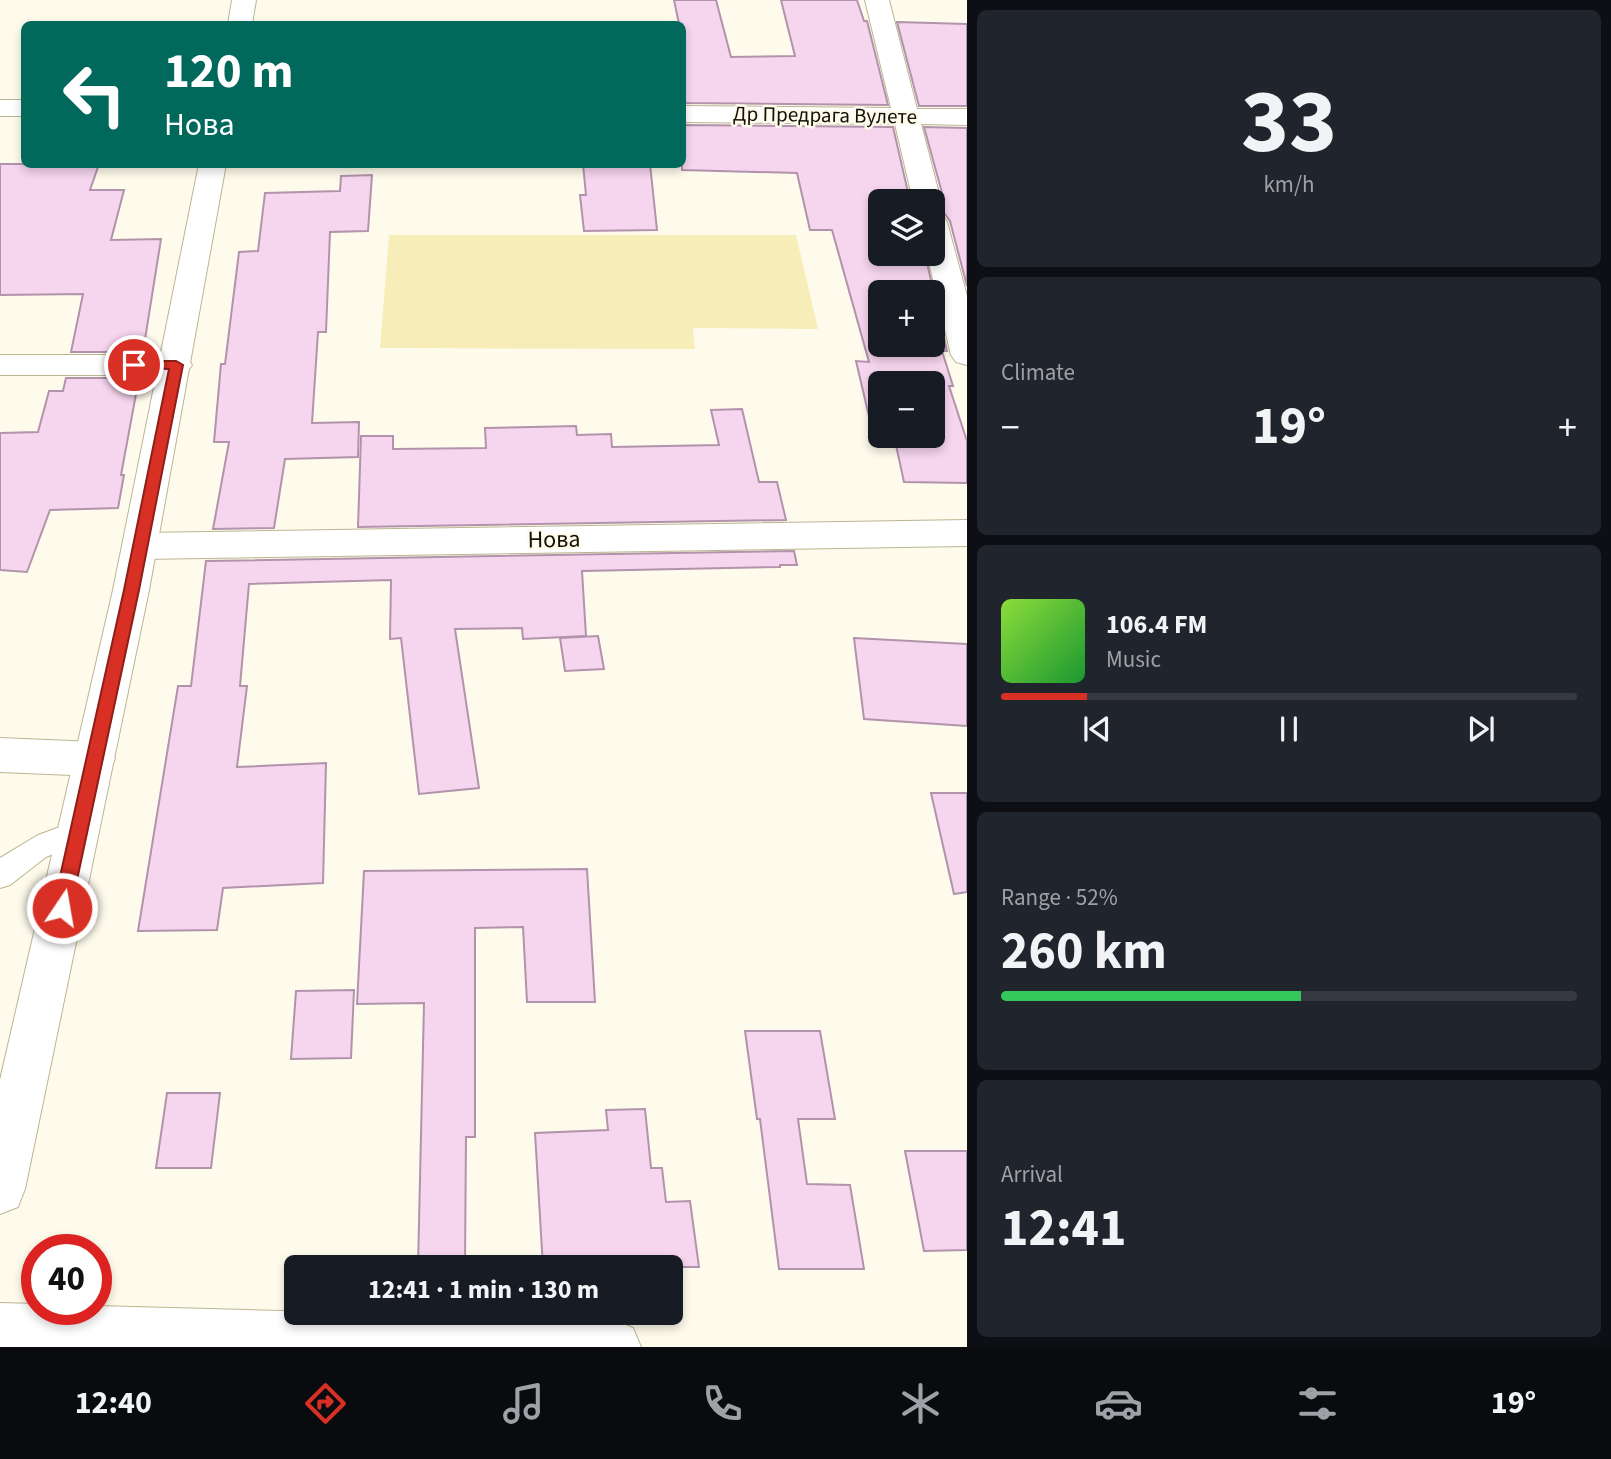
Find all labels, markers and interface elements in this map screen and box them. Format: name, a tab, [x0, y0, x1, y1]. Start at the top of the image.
text: 120 m	[164, 37, 293, 107]
icon: left	[49, 49, 140, 140]
text: 33	[1241, 58, 1337, 187]
street label: Др Предрага Вулете	[733, 98, 917, 132]
text: Нова	[164, 102, 235, 148]
text: km/h	[1263, 168, 1315, 201]
map controls	[868, 189, 945, 448]
button: layers	[868, 189, 945, 266]
button: +	[868, 280, 945, 357]
pin	[104, 335, 164, 395]
icon: arrive	[115, 346, 153, 384]
text: Climate	[1001, 356, 1075, 389]
button: −	[868, 371, 945, 448]
text: 19°	[1252, 390, 1326, 464]
text: −	[1001, 401, 1020, 455]
text: +	[1558, 401, 1577, 455]
street label: Нова	[527, 522, 581, 557]
text: 106.4 FM	[1106, 606, 1207, 643]
text: Music	[1106, 643, 1161, 676]
icon: previous	[1078, 710, 1116, 748]
icon: pause	[1270, 710, 1308, 748]
icon: next	[1462, 710, 1500, 748]
position arrow	[25, 871, 99, 945]
text: Range · 52%	[1001, 881, 1118, 914]
text: 260 km	[1001, 915, 1167, 989]
text: Arrival	[1001, 1158, 1063, 1191]
text: 12:41	[1001, 1192, 1126, 1266]
speed limit sign: 40	[21, 1234, 112, 1325]
text: 12:41 · 1 min · 130 m	[368, 1271, 599, 1308]
icon: directions	[301, 1379, 350, 1428]
icon: music	[499, 1379, 548, 1428]
icon: phone	[698, 1379, 747, 1428]
icon: climate	[896, 1379, 945, 1428]
icon: car	[1094, 1379, 1143, 1428]
icon: filters	[1293, 1379, 1342, 1428]
text: 12:40	[75, 1380, 152, 1426]
text: 19°	[1491, 1380, 1536, 1426]

